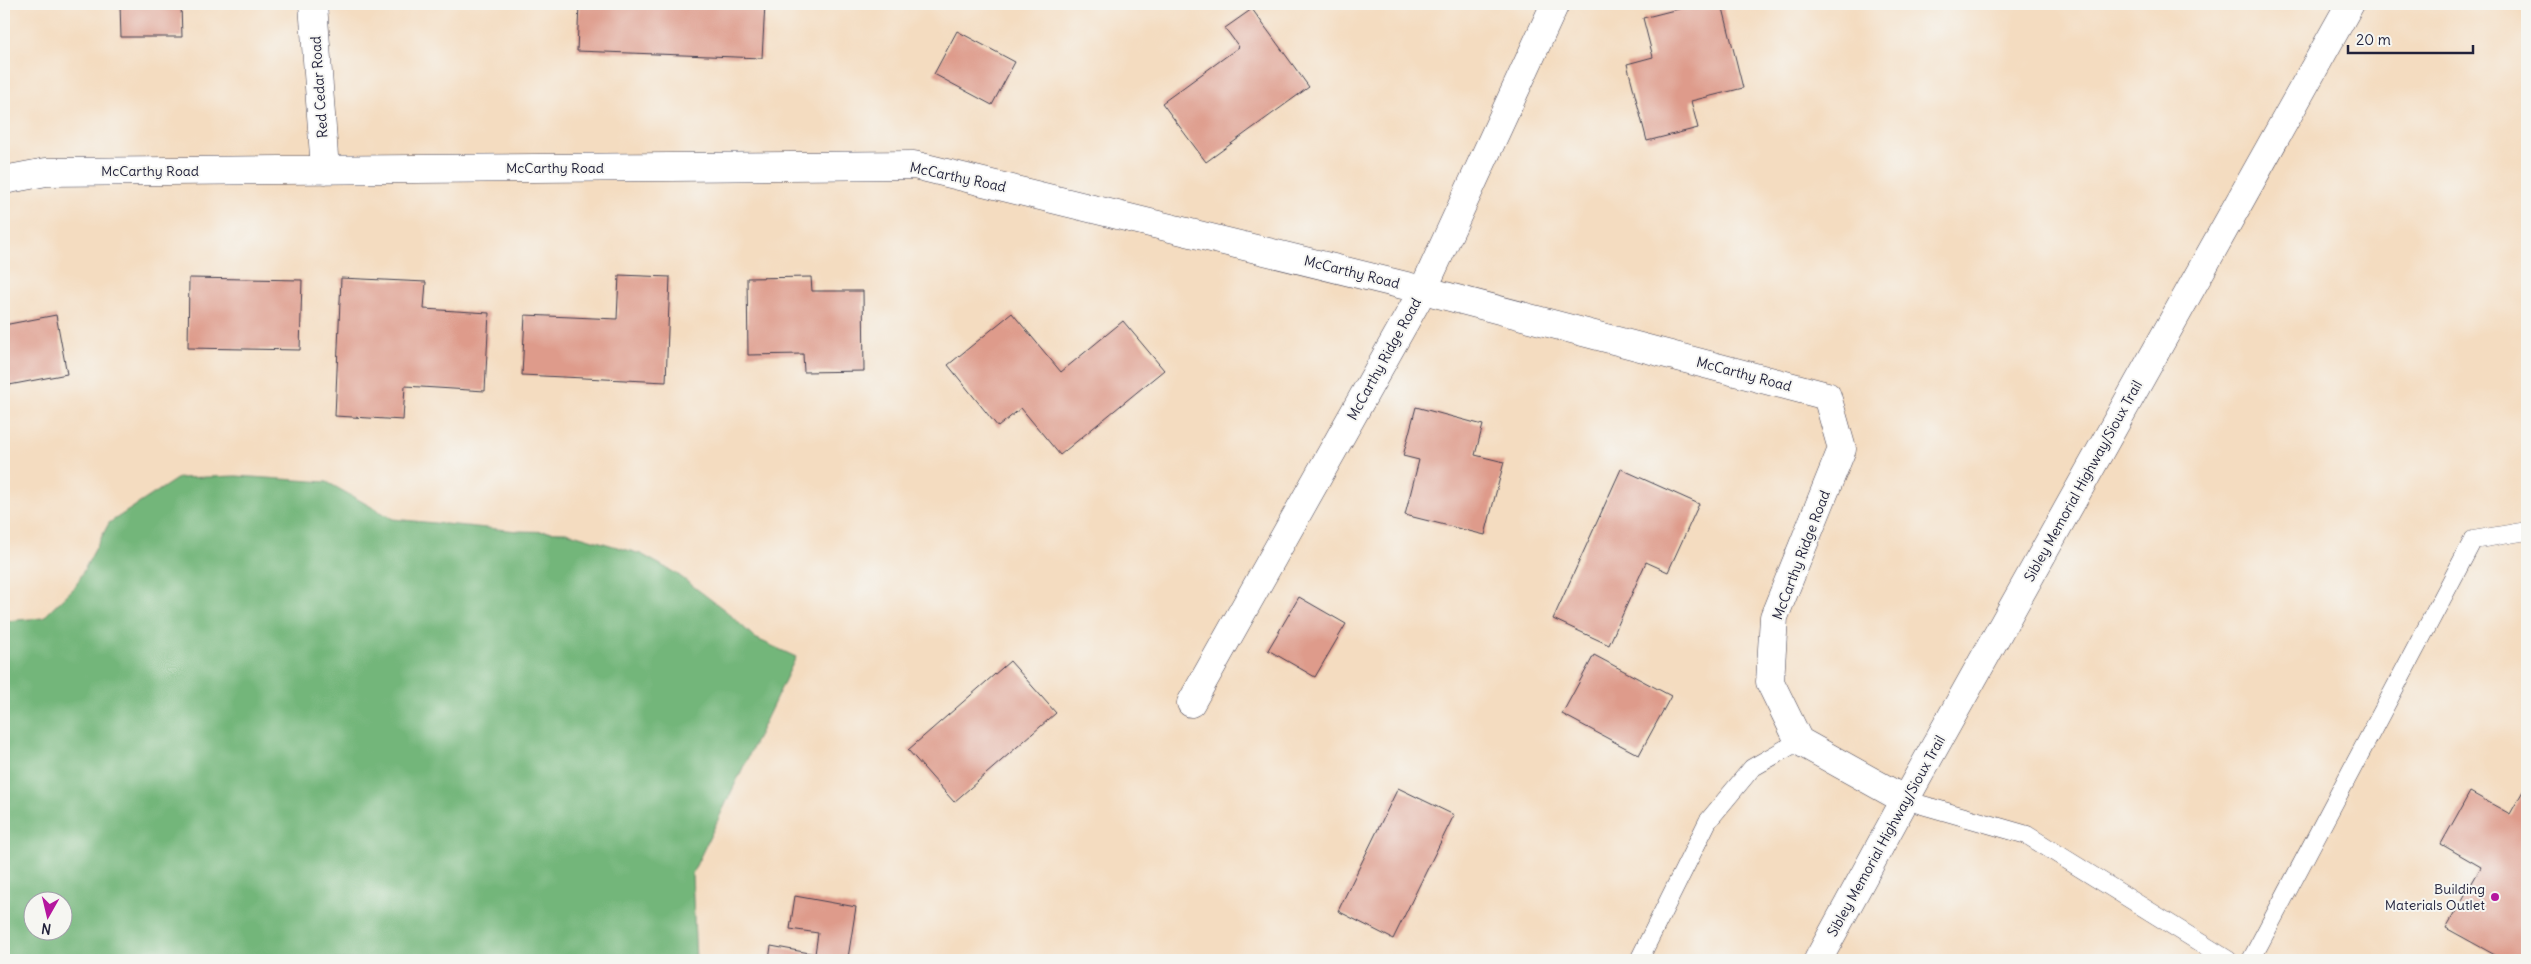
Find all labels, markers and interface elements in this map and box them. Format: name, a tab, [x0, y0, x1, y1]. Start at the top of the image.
scale bar	[2348, 22, 2474, 54]
text: 20 m	[2356, 30, 2391, 49]
street label: Red Cedar Road	[306, 35, 332, 139]
street label: McCarthy Road	[908, 158, 1008, 196]
street label: McCarthy Road	[506, 159, 604, 177]
street label: McCarthy Road	[101, 162, 199, 180]
street label: McCarthy Road	[1302, 251, 1402, 293]
street label: McCarthy Ridge Road	[1343, 295, 1425, 423]
street label: McCarthy Road	[1694, 353, 1794, 395]
street label: Sibley Memorial Highway/Sioux Trail	[2020, 377, 2146, 585]
street label: McCarthy Ridge Road	[1768, 488, 1834, 622]
street label: Sibley Memorial Highway/Sioux Trail	[1823, 732, 1949, 940]
place label: Building Materials Outlet	[2385, 880, 2485, 914]
marker: Building Materials Outlet	[2489, 891, 2501, 903]
north arrow	[22, 892, 72, 942]
text: N	[40, 919, 52, 938]

